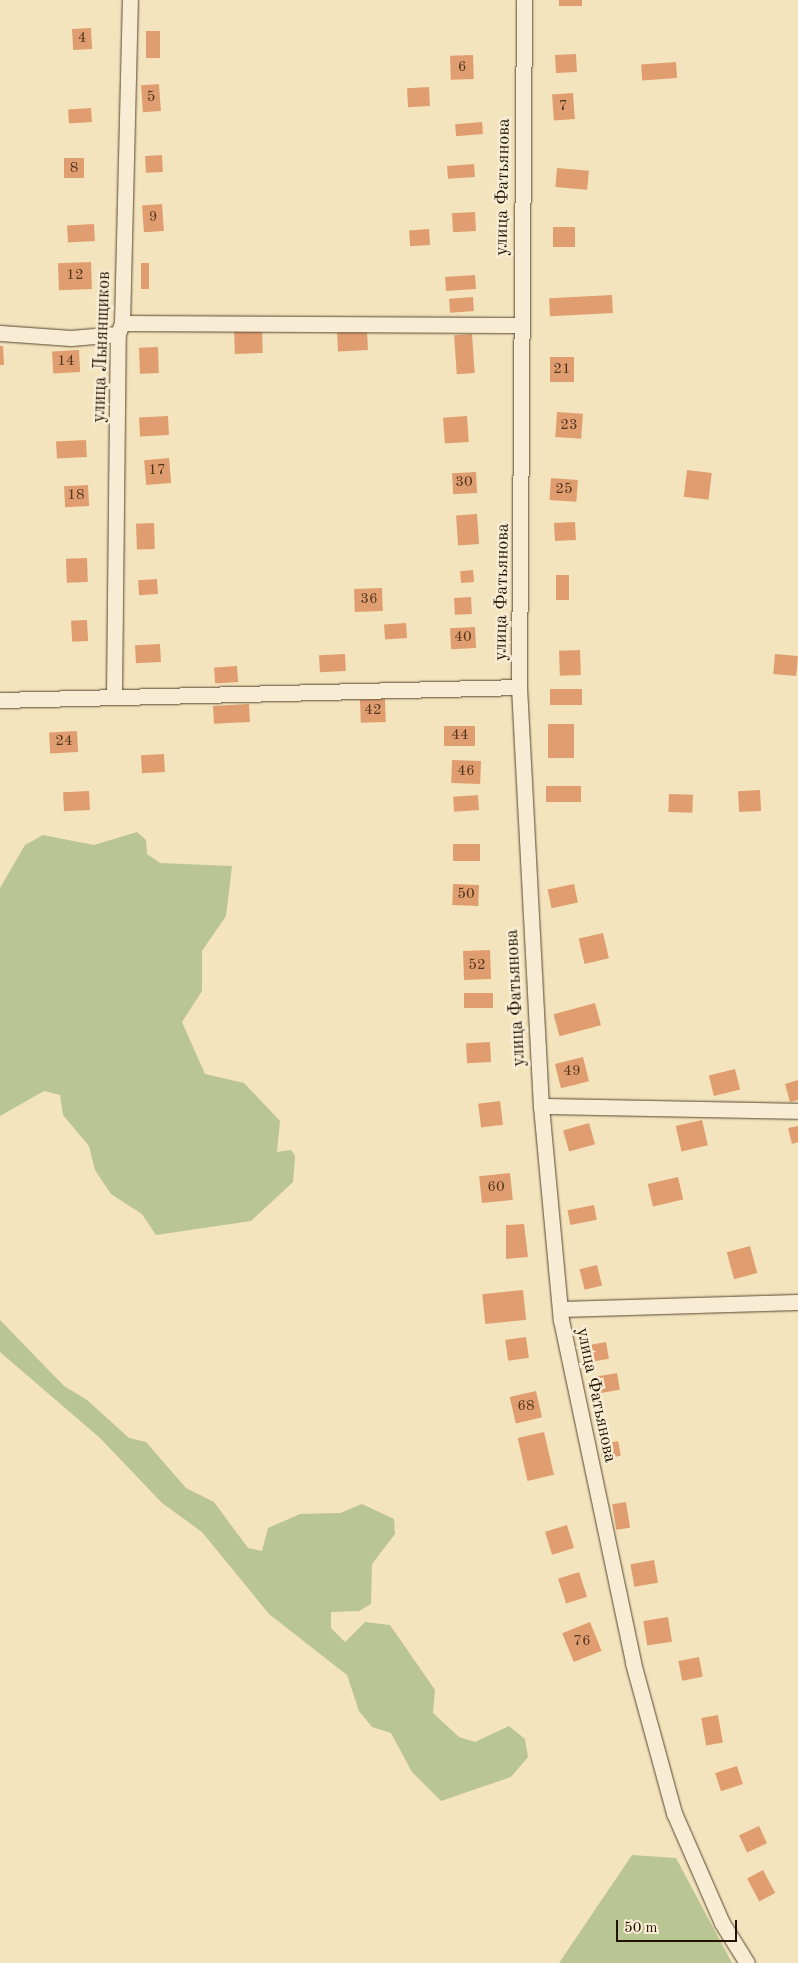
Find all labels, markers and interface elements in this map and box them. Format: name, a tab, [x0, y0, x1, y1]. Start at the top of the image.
house number: 4	[78, 30, 86, 48]
house number: 6	[458, 59, 466, 77]
house number: 5	[147, 89, 155, 107]
house number: 7	[559, 98, 567, 116]
street label: улица Фатьянова	[491, 118, 515, 256]
house number: 8	[70, 160, 78, 178]
house number: 9	[149, 209, 157, 227]
house number: 12	[66, 267, 84, 285]
street label: улица Льнянщиков	[89, 271, 115, 423]
house number: 14	[57, 353, 75, 371]
house number: 21	[553, 361, 571, 379]
house number: 23	[560, 417, 578, 435]
house number: 17	[148, 462, 166, 480]
house number: 30	[455, 474, 473, 492]
house number: 25	[555, 481, 573, 499]
house number: 18	[67, 487, 85, 505]
street label: улица Фатьянова	[490, 523, 514, 661]
house number: 36	[360, 591, 378, 609]
house number: 40	[454, 629, 472, 647]
house number: 42	[364, 702, 382, 720]
house number: 44	[451, 727, 469, 745]
house number: 24	[55, 733, 73, 751]
house number: 46	[457, 763, 475, 781]
house number: 50	[457, 886, 475, 904]
street label: улица Фатьянова	[502, 929, 530, 1067]
house number: 52	[468, 957, 486, 975]
house number: 49	[563, 1063, 581, 1081]
house number: 60	[487, 1179, 505, 1197]
street label: улица Фатьянова	[571, 1325, 621, 1465]
house number: 68	[517, 1398, 535, 1416]
house number: 76	[573, 1633, 591, 1651]
scale bar	[618, 1910, 739, 1942]
text: 50 m	[624, 1921, 658, 1936]

